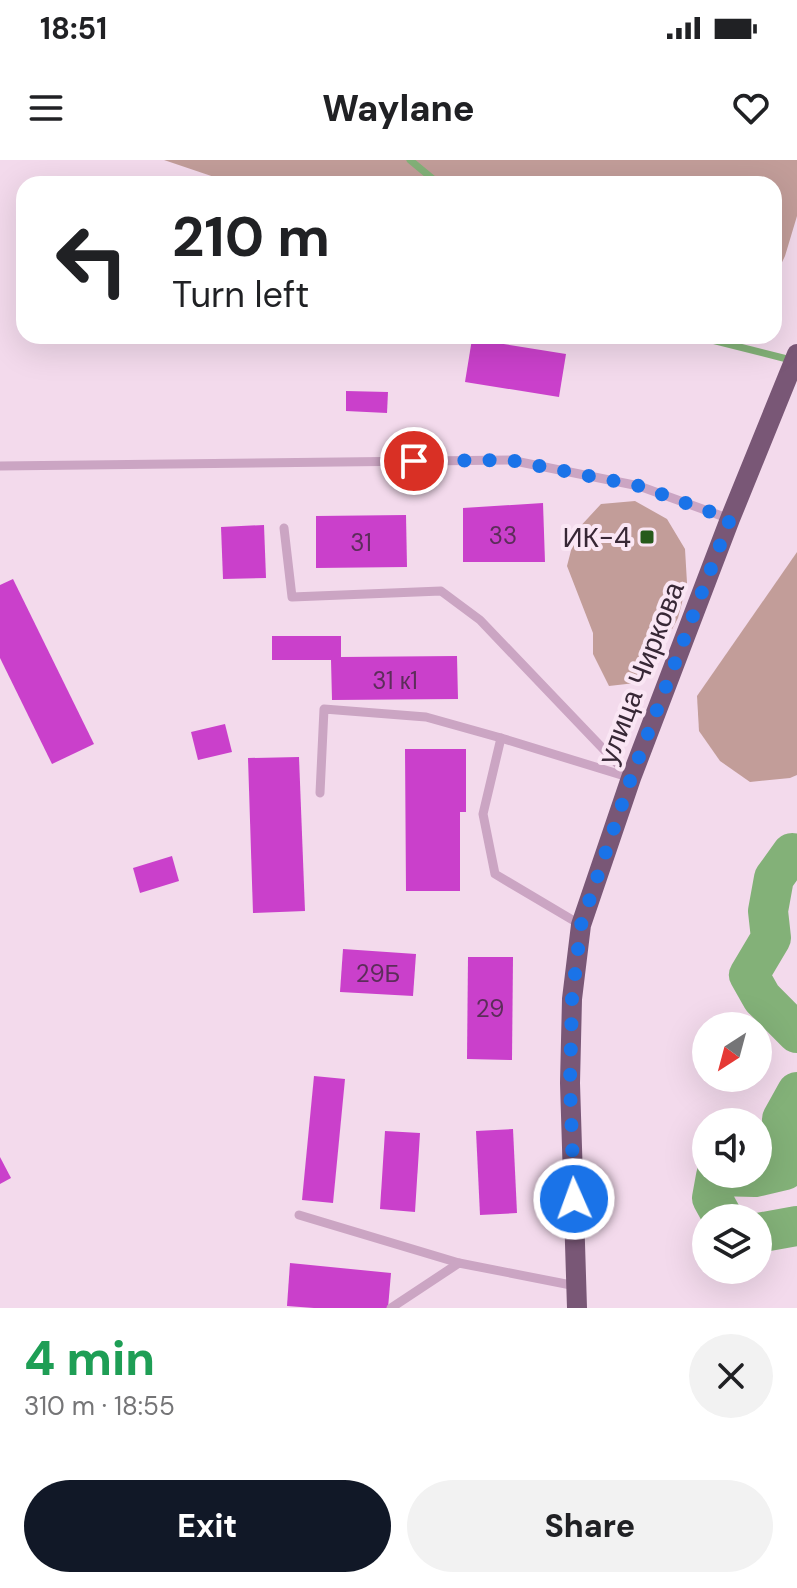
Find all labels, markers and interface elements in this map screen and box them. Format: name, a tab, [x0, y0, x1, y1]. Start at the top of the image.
text: 18:51	[40, 9, 107, 48]
text: Waylane	[322, 85, 475, 132]
icon: menu	[24, 86, 68, 130]
icon: heart	[729, 86, 773, 130]
text: 210 m	[172, 200, 330, 273]
icon: left	[40, 208, 144, 312]
text: Turn left	[172, 271, 309, 318]
pin	[380, 427, 448, 495]
icon: arrive	[392, 439, 436, 483]
place label: ИК-4	[562, 519, 631, 556]
house number: 33	[489, 520, 517, 551]
house number: 31	[350, 527, 372, 558]
marker: ИК-4	[638, 528, 656, 546]
street label: улица Чиркова	[589, 576, 693, 770]
house number: 31 к1	[372, 665, 418, 696]
house number: 29Б	[356, 958, 400, 989]
house number: 29	[476, 993, 504, 1024]
north arrow	[692, 1012, 772, 1092]
map controls	[692, 1012, 772, 1284]
button: sound	[692, 1108, 772, 1188]
position arrow	[532, 1157, 616, 1241]
button: layers	[692, 1204, 772, 1284]
text: 4 min	[24, 1327, 155, 1390]
button: close	[689, 1334, 773, 1418]
text: 310 m · 18:55	[24, 1389, 175, 1423]
button: Exit	[24, 1480, 391, 1572]
button: Share	[407, 1480, 773, 1572]

